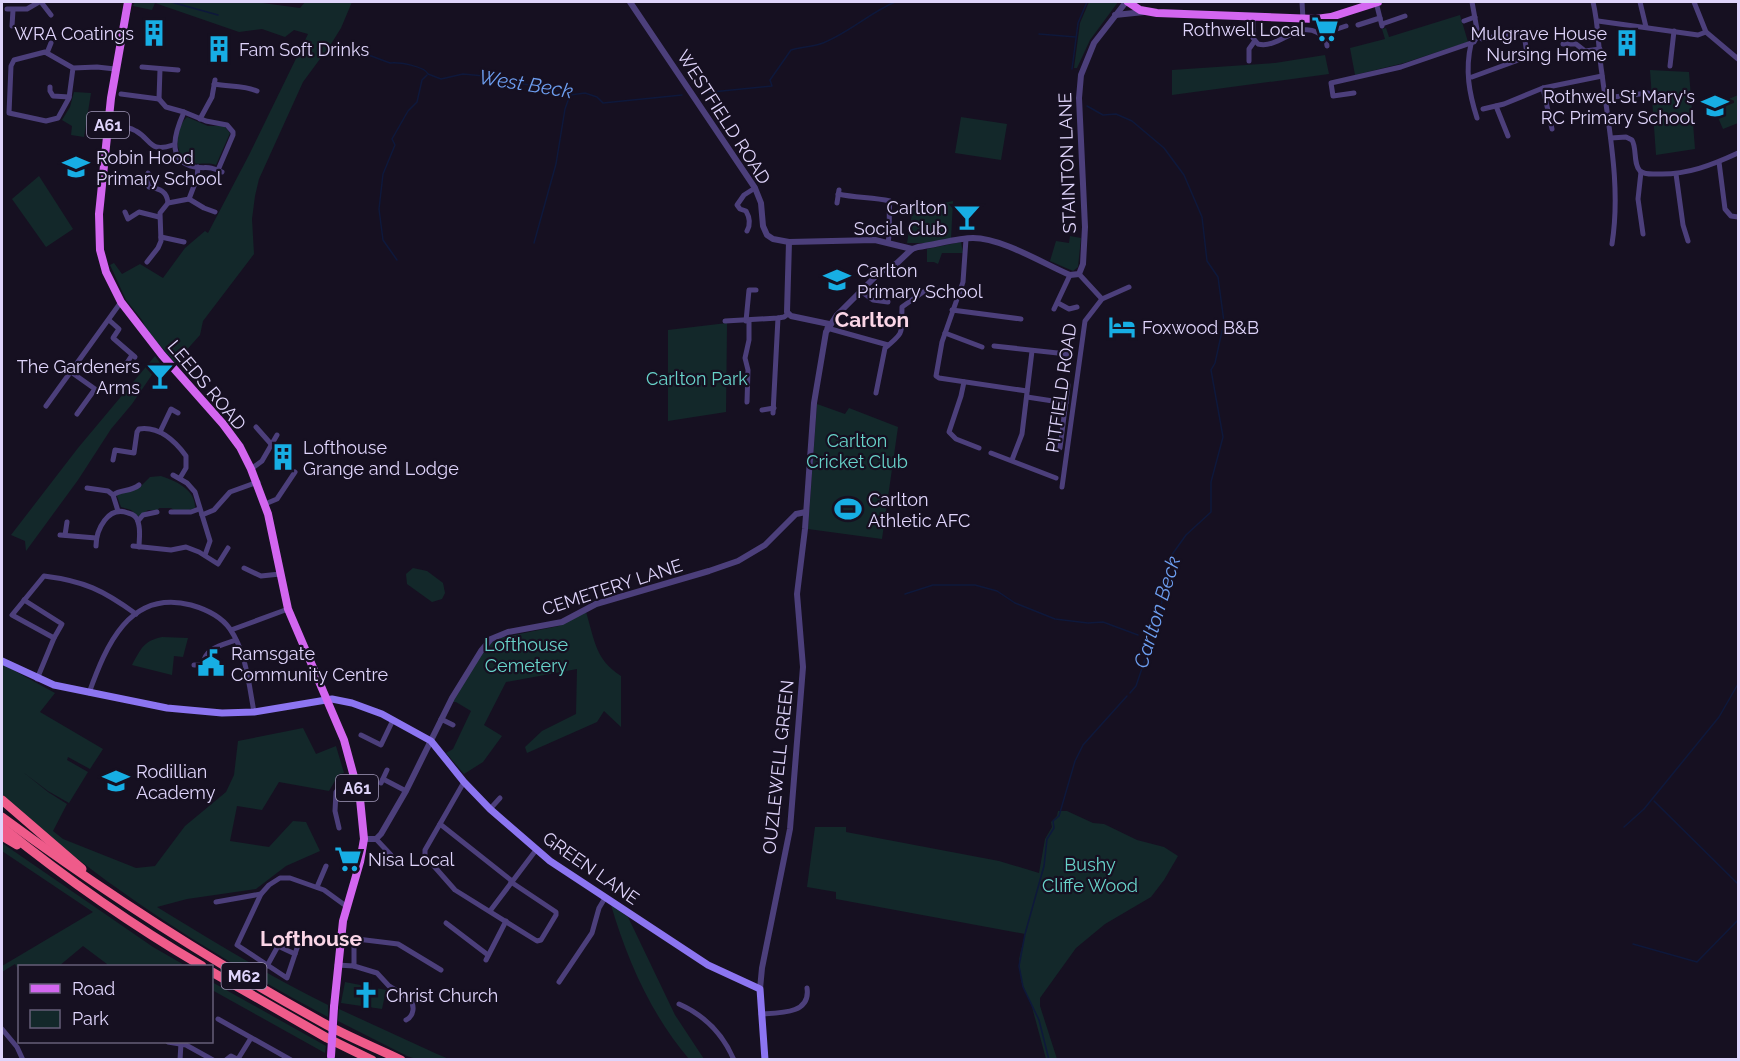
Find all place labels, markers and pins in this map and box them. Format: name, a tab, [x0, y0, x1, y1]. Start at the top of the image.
supermarket icon: Rothwell Local	[1310, 14, 1340, 44]
building icon: WRA Coatings	[139, 18, 169, 48]
place label: Rothwell Local	[1182, 19, 1305, 40]
place label: WRA Coatings	[14, 23, 134, 44]
place label: Mulgrave House Nursing Home	[1470, 23, 1607, 65]
building icon: Mulgrave House Nursing Home	[1612, 28, 1642, 58]
building icon: Fam Soft Drinks	[204, 34, 234, 64]
place label: Fam Soft Drinks	[239, 39, 370, 60]
place label: Rothwell St Mary's RC Primary School	[1541, 86, 1695, 128]
school or university icon: Rothwell St Mary's RC Primary School	[1700, 91, 1730, 121]
place label: Robin Hood Primary School	[96, 147, 222, 189]
school or university icon: Robin Hood Primary School	[61, 152, 91, 182]
place label: Carlton Social Club	[854, 197, 947, 239]
bar icon: Carlton Social Club	[952, 202, 982, 232]
place label: Carlton Primary School	[857, 260, 983, 302]
school or university icon: Carlton Primary School	[822, 265, 852, 295]
hotel icon: Foxwood B&B	[1107, 312, 1137, 342]
place label: Foxwood B&B	[1142, 317, 1259, 338]
place label: The Gardeners Arms	[17, 356, 140, 398]
bar icon: The Gardeners Arms	[145, 361, 175, 391]
place label: Lofthouse Grange and Lodge	[303, 437, 459, 479]
building icon: Lofthouse Grange and Lodge	[268, 442, 298, 472]
place label: Carlton Athletic AFC	[868, 489, 970, 531]
sports icon: Carlton Athletic AFC	[833, 494, 863, 524]
place label: Ramsgate Community Centre	[231, 643, 389, 685]
public building icon: Ramsgate Community Centre	[196, 648, 226, 678]
place label: Rodillian Academy	[136, 761, 216, 803]
school or university icon: Rodillian Academy	[101, 766, 131, 796]
supermarket icon: Nisa Local	[333, 844, 363, 874]
place label: Nisa Local	[368, 849, 455, 870]
church icon: Christ Church	[351, 980, 381, 1010]
place label: Christ Church	[386, 985, 498, 1006]

